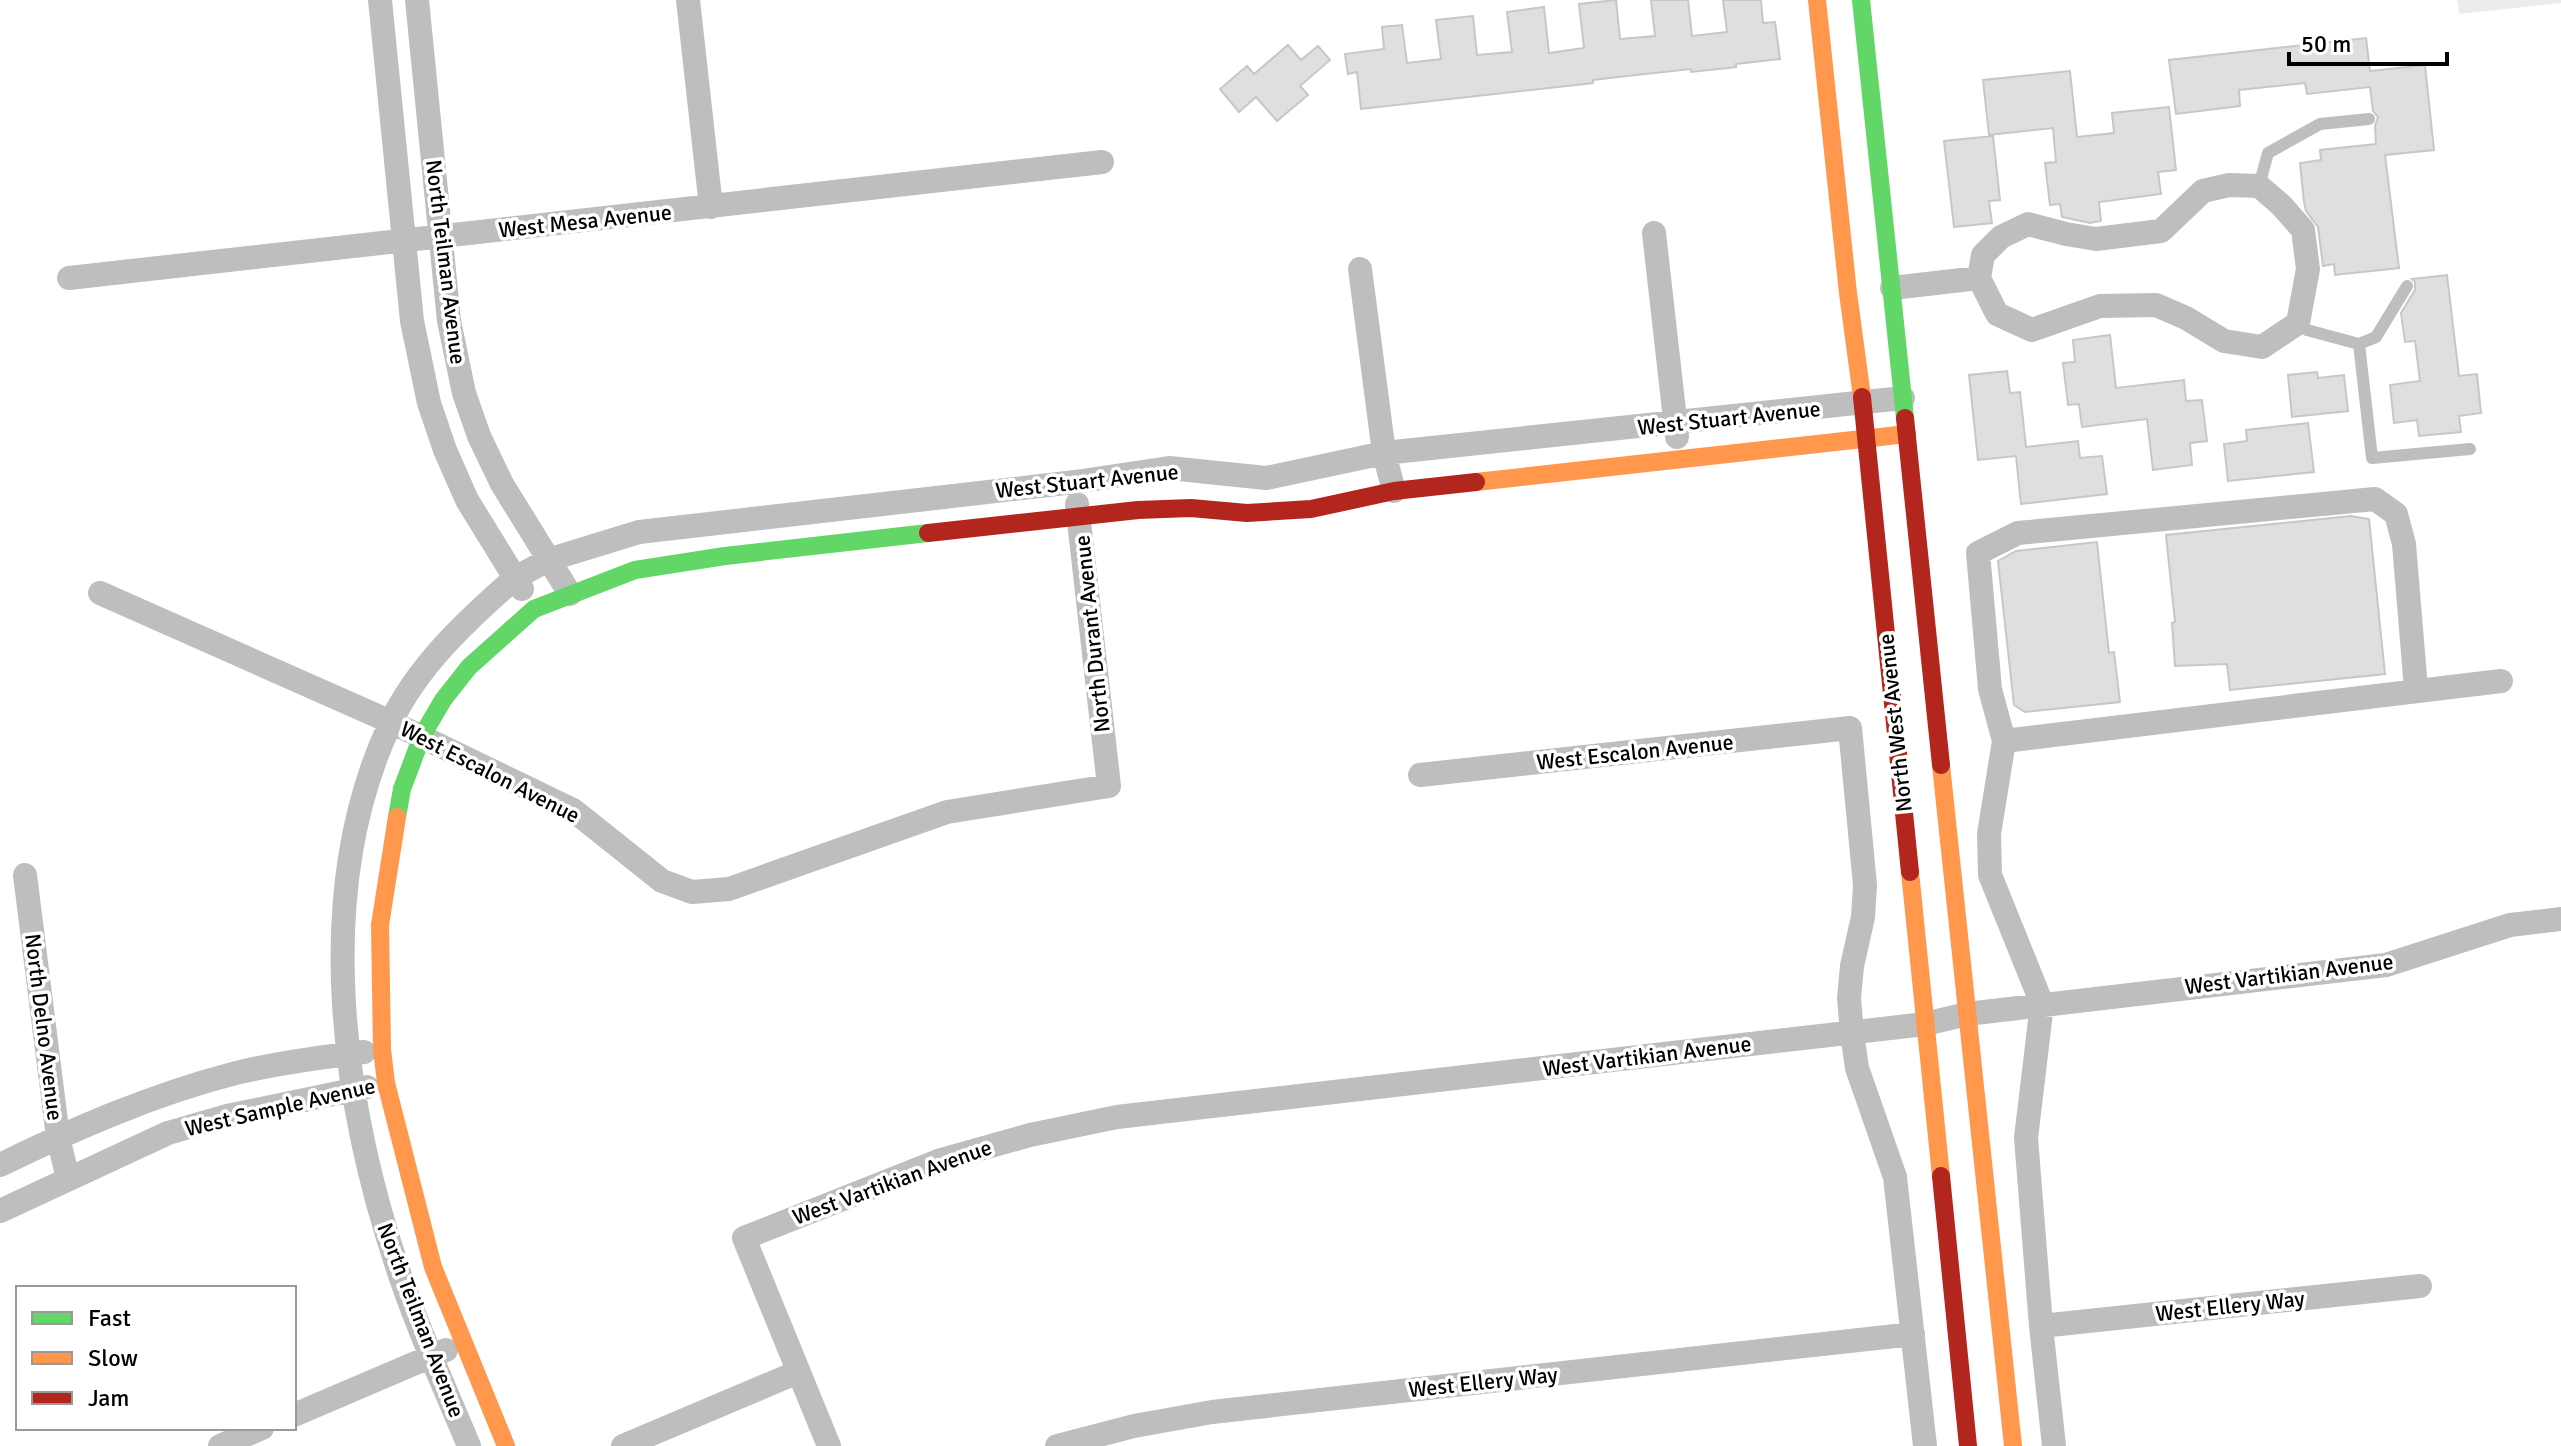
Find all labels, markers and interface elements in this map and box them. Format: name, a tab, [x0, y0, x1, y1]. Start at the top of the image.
scale bar	[2289, 16, 2447, 66]
text: 50 m	[2301, 29, 2351, 59]
street label: North Teilman Avenue	[420, 158, 472, 366]
street label: West Mesa Avenue	[497, 198, 673, 244]
street label: West Stuart Avenue	[1636, 395, 1822, 441]
street label: West Stuart Avenue	[994, 458, 1180, 504]
street label: North Durant Avenue	[1068, 534, 1116, 734]
street label: North West Avenue	[1872, 632, 1918, 814]
street label: West Escalon Avenue	[396, 715, 584, 829]
street label: West Escalon Avenue	[1535, 728, 1735, 776]
street label: North Delno Avenue	[19, 932, 69, 1122]
street label: West Vartikian Avenue	[2183, 948, 2395, 1000]
street label: West Vartikian Avenue	[1541, 1030, 1753, 1082]
street label: West Sample Avenue	[182, 1072, 378, 1142]
street label: West Vartikian Avenue	[789, 1133, 995, 1231]
street label: North Teilman Avenue	[371, 1219, 471, 1421]
street label: West Ellery Way	[2154, 1285, 2307, 1327]
legend	[16, 1286, 296, 1430]
text: Fast	[88, 1303, 131, 1333]
text: Slow	[88, 1343, 138, 1373]
street label: West Ellery Way	[1407, 1361, 1560, 1403]
text: Jam	[88, 1383, 129, 1413]

